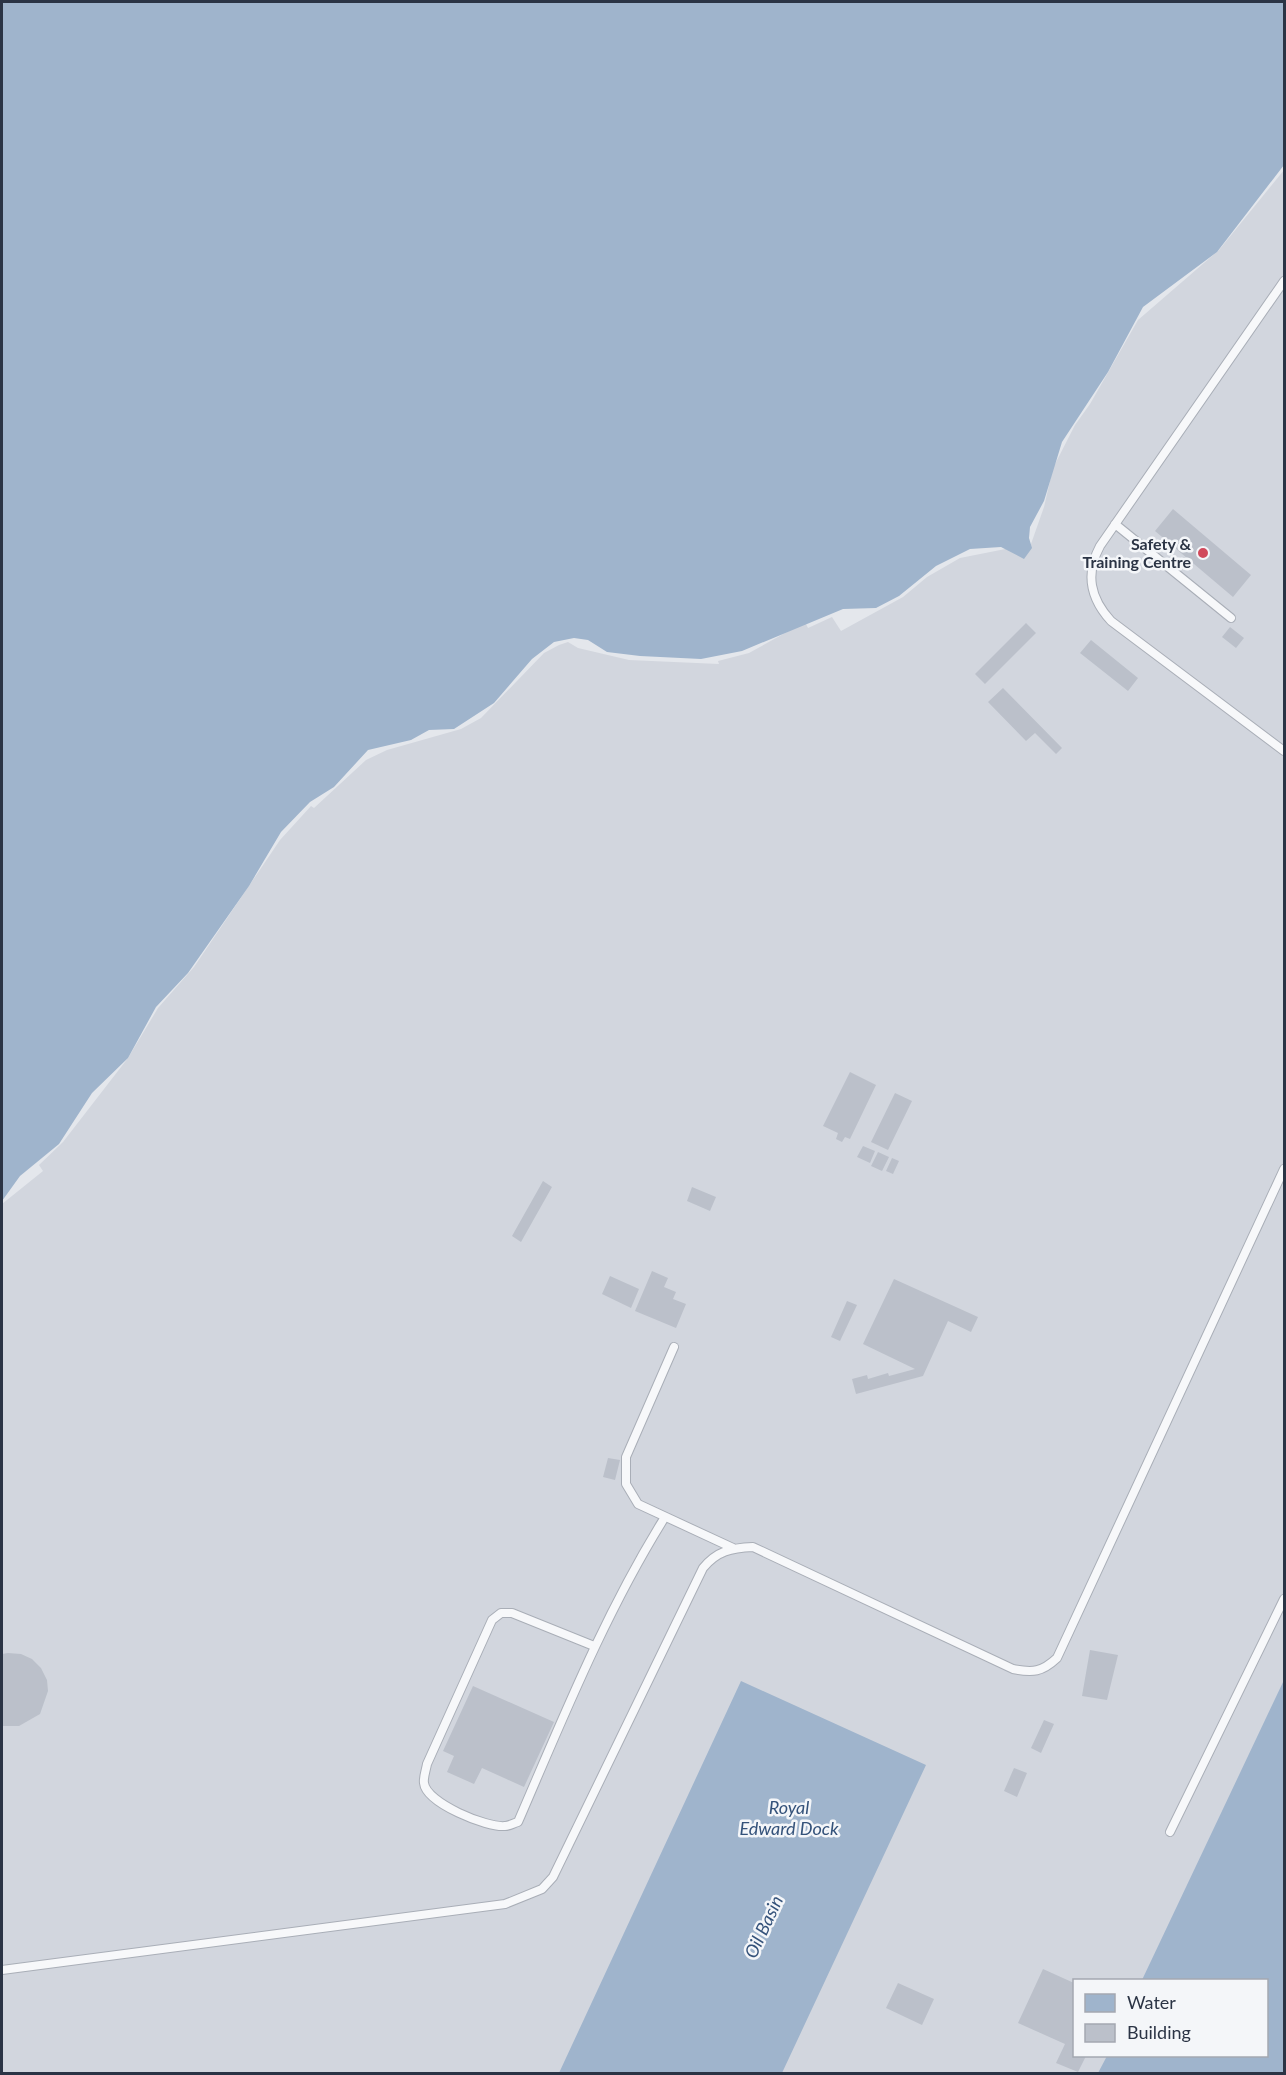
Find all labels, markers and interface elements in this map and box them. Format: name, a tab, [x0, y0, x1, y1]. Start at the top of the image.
place label: Safety & Training Centre	[1082, 534, 1191, 571]
marker: Safety & Training Centre	[1196, 546, 1210, 560]
water label: Royal Edward Dock	[739, 1796, 839, 1839]
water label: Oil Basin	[739, 1892, 787, 1961]
legend	[1073, 1979, 1268, 2057]
text: Water	[1127, 1991, 1176, 2013]
text: Building	[1127, 2021, 1191, 2043]

